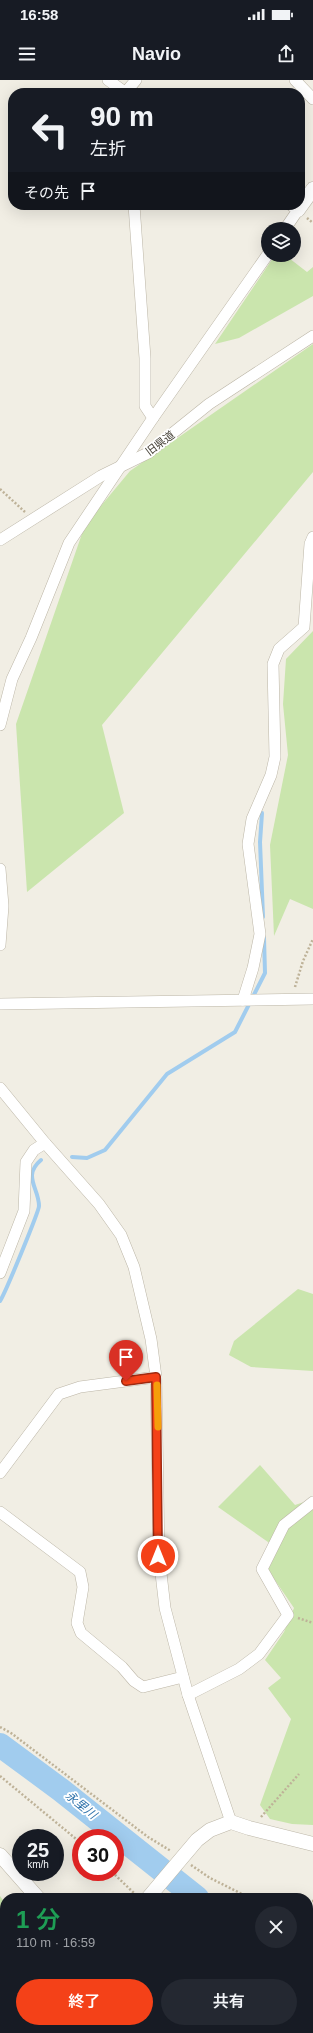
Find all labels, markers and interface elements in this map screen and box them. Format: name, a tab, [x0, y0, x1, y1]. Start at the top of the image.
text: 16:58	[20, 6, 58, 23]
icon: menu	[16, 43, 38, 65]
icon: share	[275, 43, 297, 65]
text: Navio	[132, 44, 181, 64]
text: 90 m	[90, 101, 154, 132]
icon: left	[24, 104, 76, 156]
text: 左折	[90, 139, 126, 159]
icon: arrive	[77, 180, 99, 202]
text: その先	[24, 184, 69, 201]
map controls	[261, 222, 301, 262]
button: layers	[261, 222, 301, 262]
street label: 旧県道	[143, 428, 177, 458]
pin	[109, 1340, 143, 1381]
icon: arrive	[115, 1346, 137, 1368]
position arrow	[137, 1535, 179, 1577]
water label: 永里川	[63, 1788, 101, 1823]
speed limit sign: 30	[72, 1829, 124, 1881]
text: 25	[27, 1839, 49, 1861]
text: km/h	[27, 1859, 49, 1870]
text: 1 分	[16, 1906, 60, 1933]
button: close	[255, 1906, 297, 1948]
text: 110 m · 16:59	[16, 1935, 95, 1950]
button: 終了	[16, 1979, 153, 2025]
button: 共有	[161, 1979, 297, 2025]

